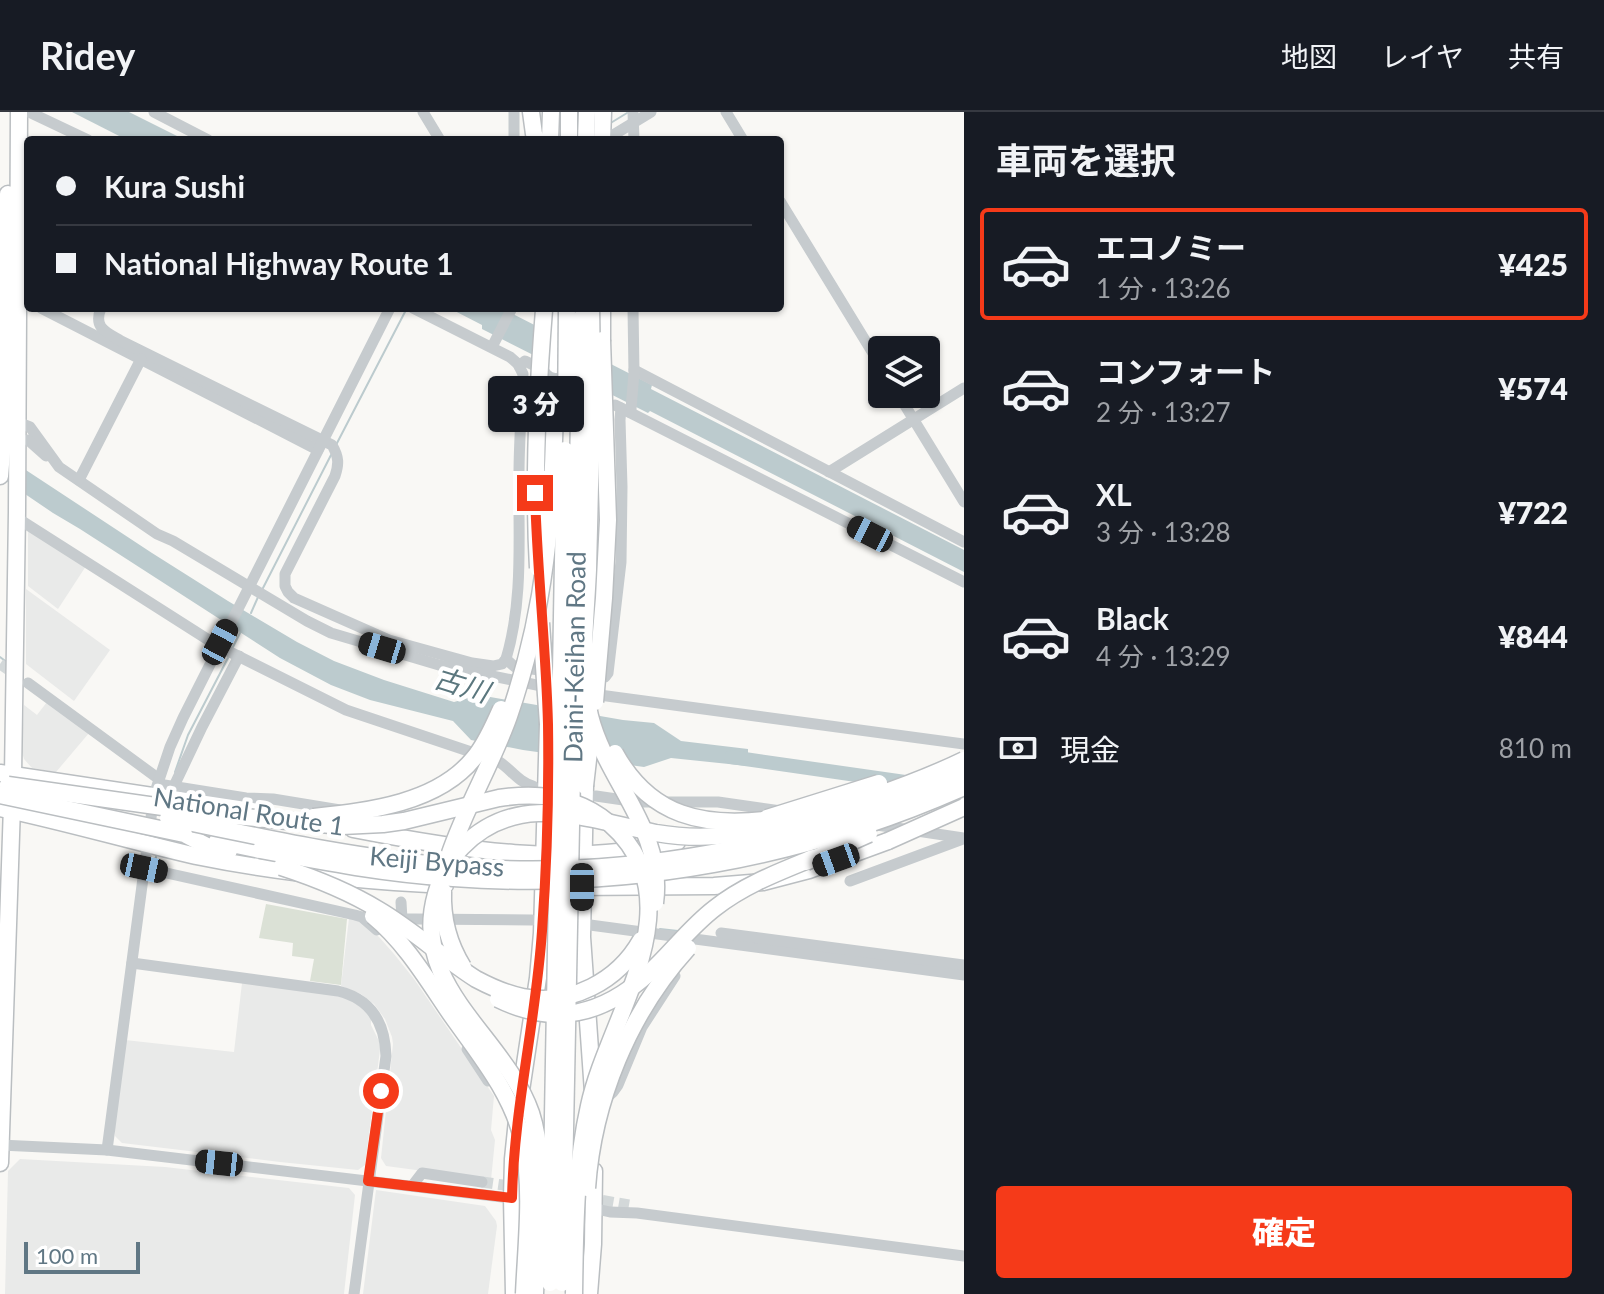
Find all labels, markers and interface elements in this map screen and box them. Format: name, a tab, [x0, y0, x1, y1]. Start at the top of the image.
text: Ridey	[40, 32, 135, 78]
text: 地図	[1281, 39, 1337, 73]
text: レイヤ	[1381, 39, 1464, 73]
text: 共有	[1508, 39, 1564, 73]
text: 車両を選択	[996, 138, 1176, 182]
text: Kura Sushi	[104, 168, 245, 204]
icon: car	[1000, 228, 1072, 300]
text: エコノミー	[1096, 229, 1246, 265]
text: National Highway Route 1	[104, 245, 454, 281]
text: ¥425	[1498, 246, 1568, 282]
text: 1 分 · 13:26	[1096, 272, 1231, 304]
map controls	[868, 336, 940, 408]
button: layers	[868, 336, 940, 408]
icon: car	[1000, 352, 1072, 424]
text: コンフォート	[1096, 353, 1275, 389]
text: ¥574	[1498, 370, 1568, 406]
callout: 3 分	[487, 377, 583, 433]
text: 3 分	[512, 388, 560, 420]
text: 2 分 · 13:27	[1096, 396, 1231, 428]
route end	[517, 475, 553, 511]
icon: car	[1000, 476, 1072, 548]
text: XL	[1096, 476, 1132, 512]
text: ¥722	[1498, 494, 1568, 530]
car	[843, 512, 897, 556]
text: 3 分 · 13:28	[1096, 516, 1231, 548]
street label: Daini-Keihan Road	[556, 551, 592, 763]
icon: car	[1000, 600, 1072, 672]
text: Black	[1096, 600, 1169, 636]
car	[198, 615, 242, 669]
text: ¥844	[1498, 618, 1568, 654]
car	[356, 630, 408, 666]
text: 4 分 · 13:29	[1096, 640, 1231, 672]
water label: 古川	[430, 660, 497, 709]
icon: cash	[996, 726, 1040, 770]
text: 現金	[1060, 731, 1120, 767]
text: 810 m	[1499, 732, 1572, 764]
street label: National Route 1	[151, 780, 347, 842]
street label: Keiji Bypass	[368, 839, 506, 883]
car	[809, 841, 863, 879]
car	[118, 851, 170, 885]
car	[570, 863, 594, 911]
route start	[363, 1073, 399, 1109]
car	[194, 1149, 244, 1177]
button: 確定	[996, 1186, 1572, 1278]
scale bar	[24, 1238, 140, 1274]
text: 100 m	[36, 1242, 98, 1269]

